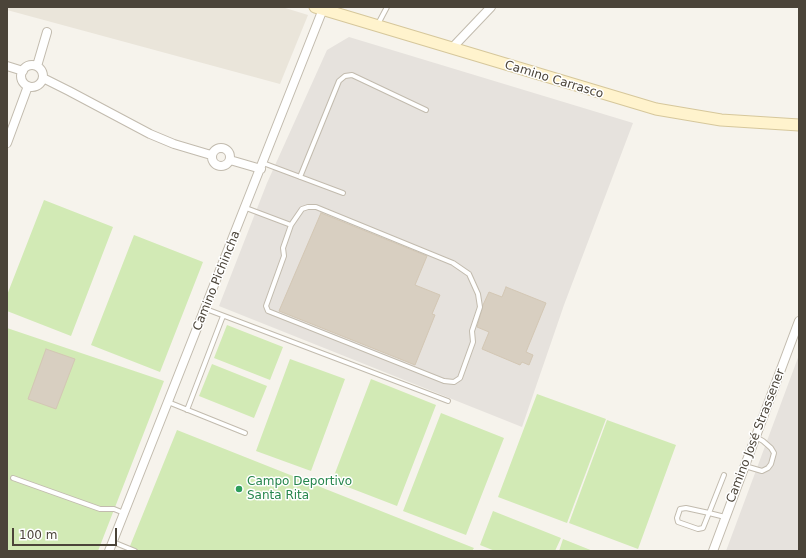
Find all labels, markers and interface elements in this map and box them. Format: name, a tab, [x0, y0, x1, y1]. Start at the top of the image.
street label: Camino Carrasco	[503, 58, 605, 102]
street label: Camino Pichincha	[190, 229, 244, 333]
street label: Camino José Strassener	[724, 367, 788, 505]
place label: Campo Deportivo Santa Rita	[247, 475, 352, 503]
marker: Campo Deportivo Santa Rita	[234, 484, 244, 494]
scale bar	[14, 520, 119, 546]
text: 100 m	[19, 528, 57, 542]

